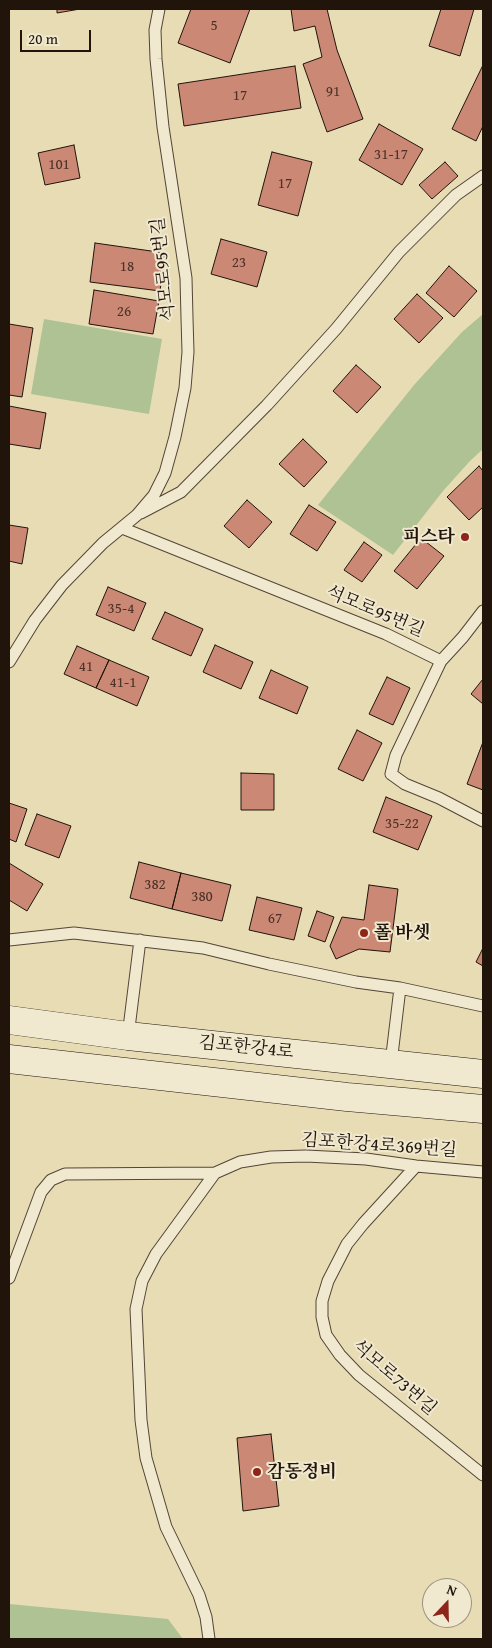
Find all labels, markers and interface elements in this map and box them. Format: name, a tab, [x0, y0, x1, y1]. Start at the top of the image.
house number: 5	[210, 17, 218, 35]
scale bar	[22, 20, 94, 52]
text: 20 m	[28, 28, 58, 49]
house number: 91	[326, 83, 340, 101]
house number: 17	[233, 87, 247, 105]
house number: 31-17	[374, 146, 408, 164]
house number: 101	[48, 156, 70, 174]
house number: 17	[278, 175, 292, 193]
street label: 석모로95번길	[148, 216, 180, 322]
house number: 23	[232, 254, 246, 272]
house number: 18	[120, 258, 134, 276]
house number: 26	[117, 303, 131, 321]
place label: 피스타	[403, 526, 455, 548]
marker: 피스타	[459, 531, 471, 543]
street label: 석모로95번길	[323, 582, 427, 642]
house number: 35-4	[108, 600, 134, 618]
house number: 41	[79, 658, 93, 676]
house number: 41-1	[110, 674, 136, 692]
house number: 35-22	[385, 815, 419, 833]
house number: 382	[144, 876, 166, 894]
house number: 380	[191, 888, 213, 906]
house number: 67	[268, 910, 282, 928]
place label: 폴 바셋	[374, 922, 430, 944]
marker: 폴 바셋	[358, 927, 370, 939]
street label: 김포한강4로	[197, 1032, 295, 1064]
street label: 김포한강4로369번길	[300, 1130, 458, 1162]
street label: 석모로73번길	[348, 1336, 440, 1420]
place label: 감동정비	[267, 1461, 337, 1483]
marker: 감동정비	[251, 1466, 263, 1478]
north arrow	[422, 1578, 472, 1628]
text: N	[444, 1579, 460, 1601]

